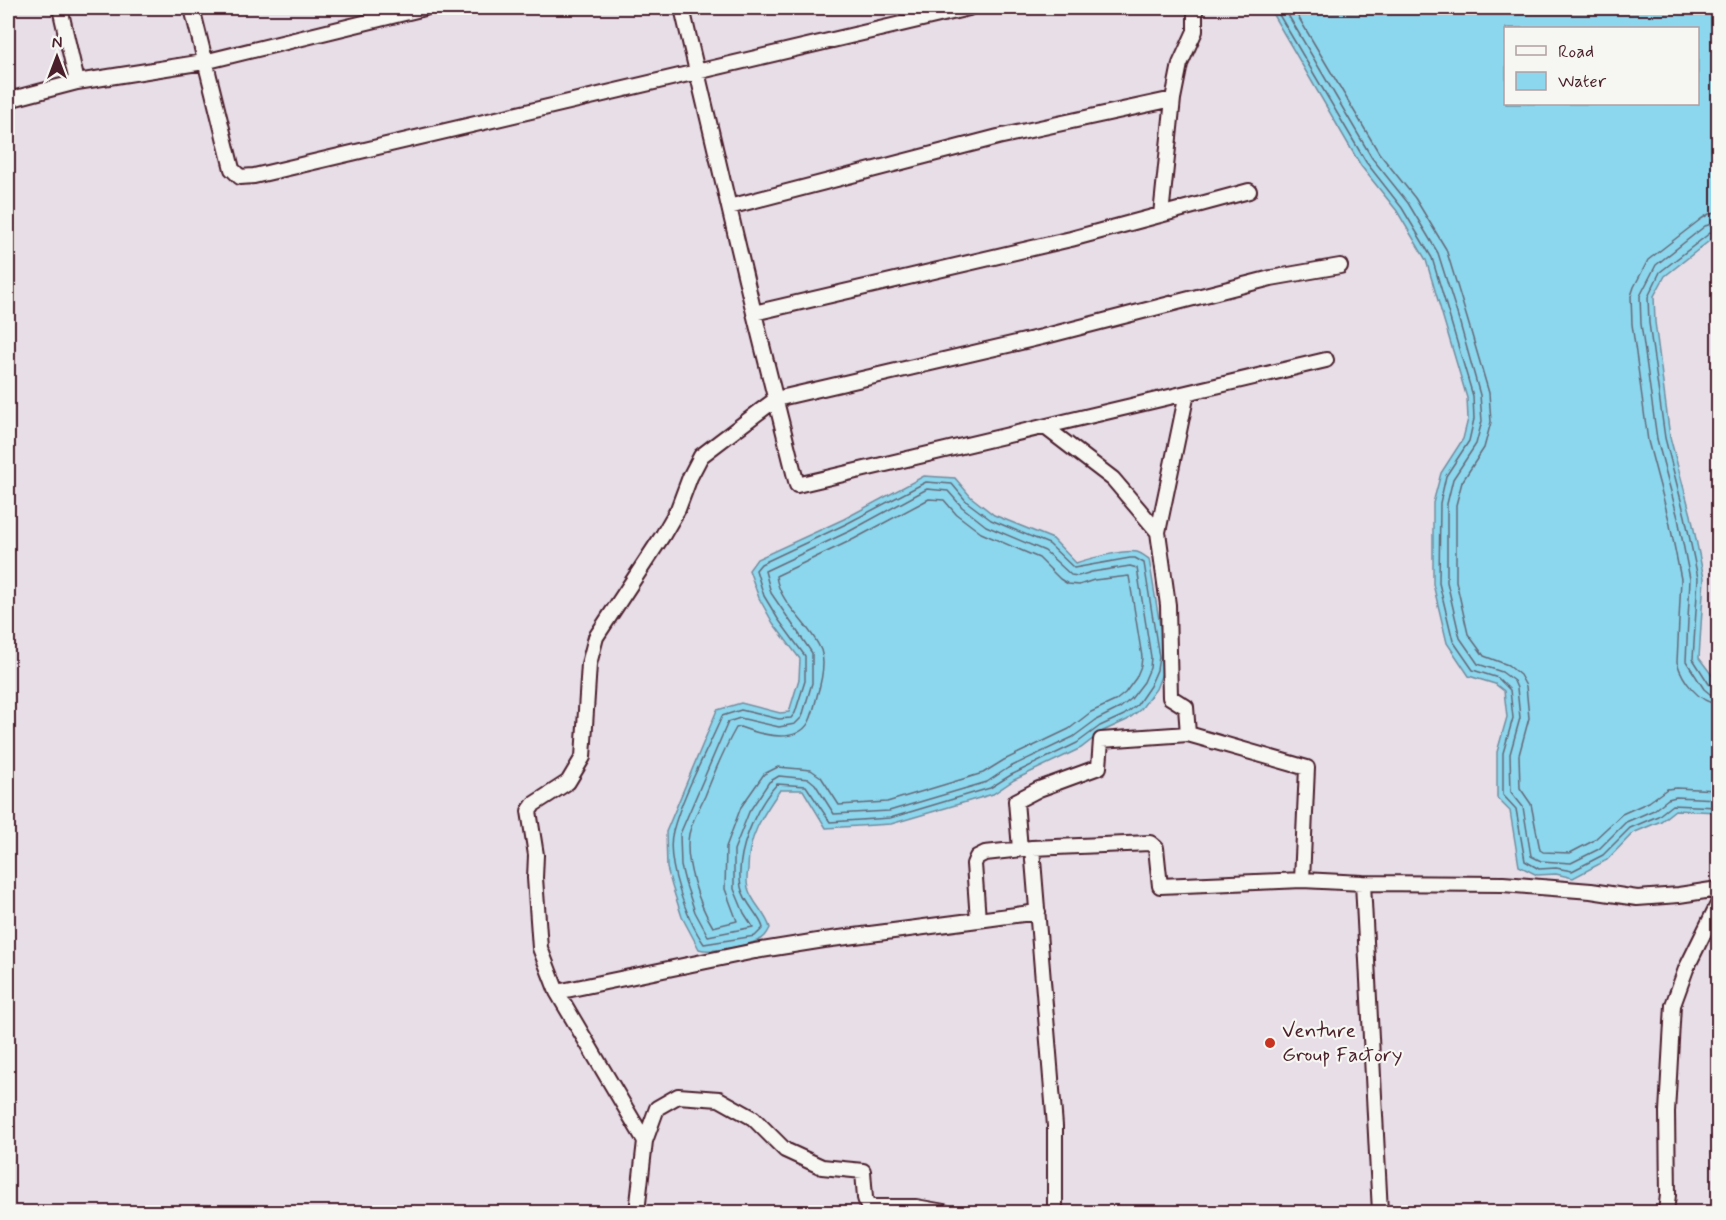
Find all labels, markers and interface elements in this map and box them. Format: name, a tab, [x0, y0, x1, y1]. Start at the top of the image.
north arrow	[27, 27, 87, 87]
legend	[1504, 27, 1699, 105]
text: N	[52, 33, 62, 54]
text: Road	[1558, 40, 1594, 64]
text: Water	[1558, 70, 1607, 94]
place label: Venture Group Factory	[1282, 1017, 1403, 1069]
marker: Venture Group Factory	[1263, 1036, 1277, 1050]

